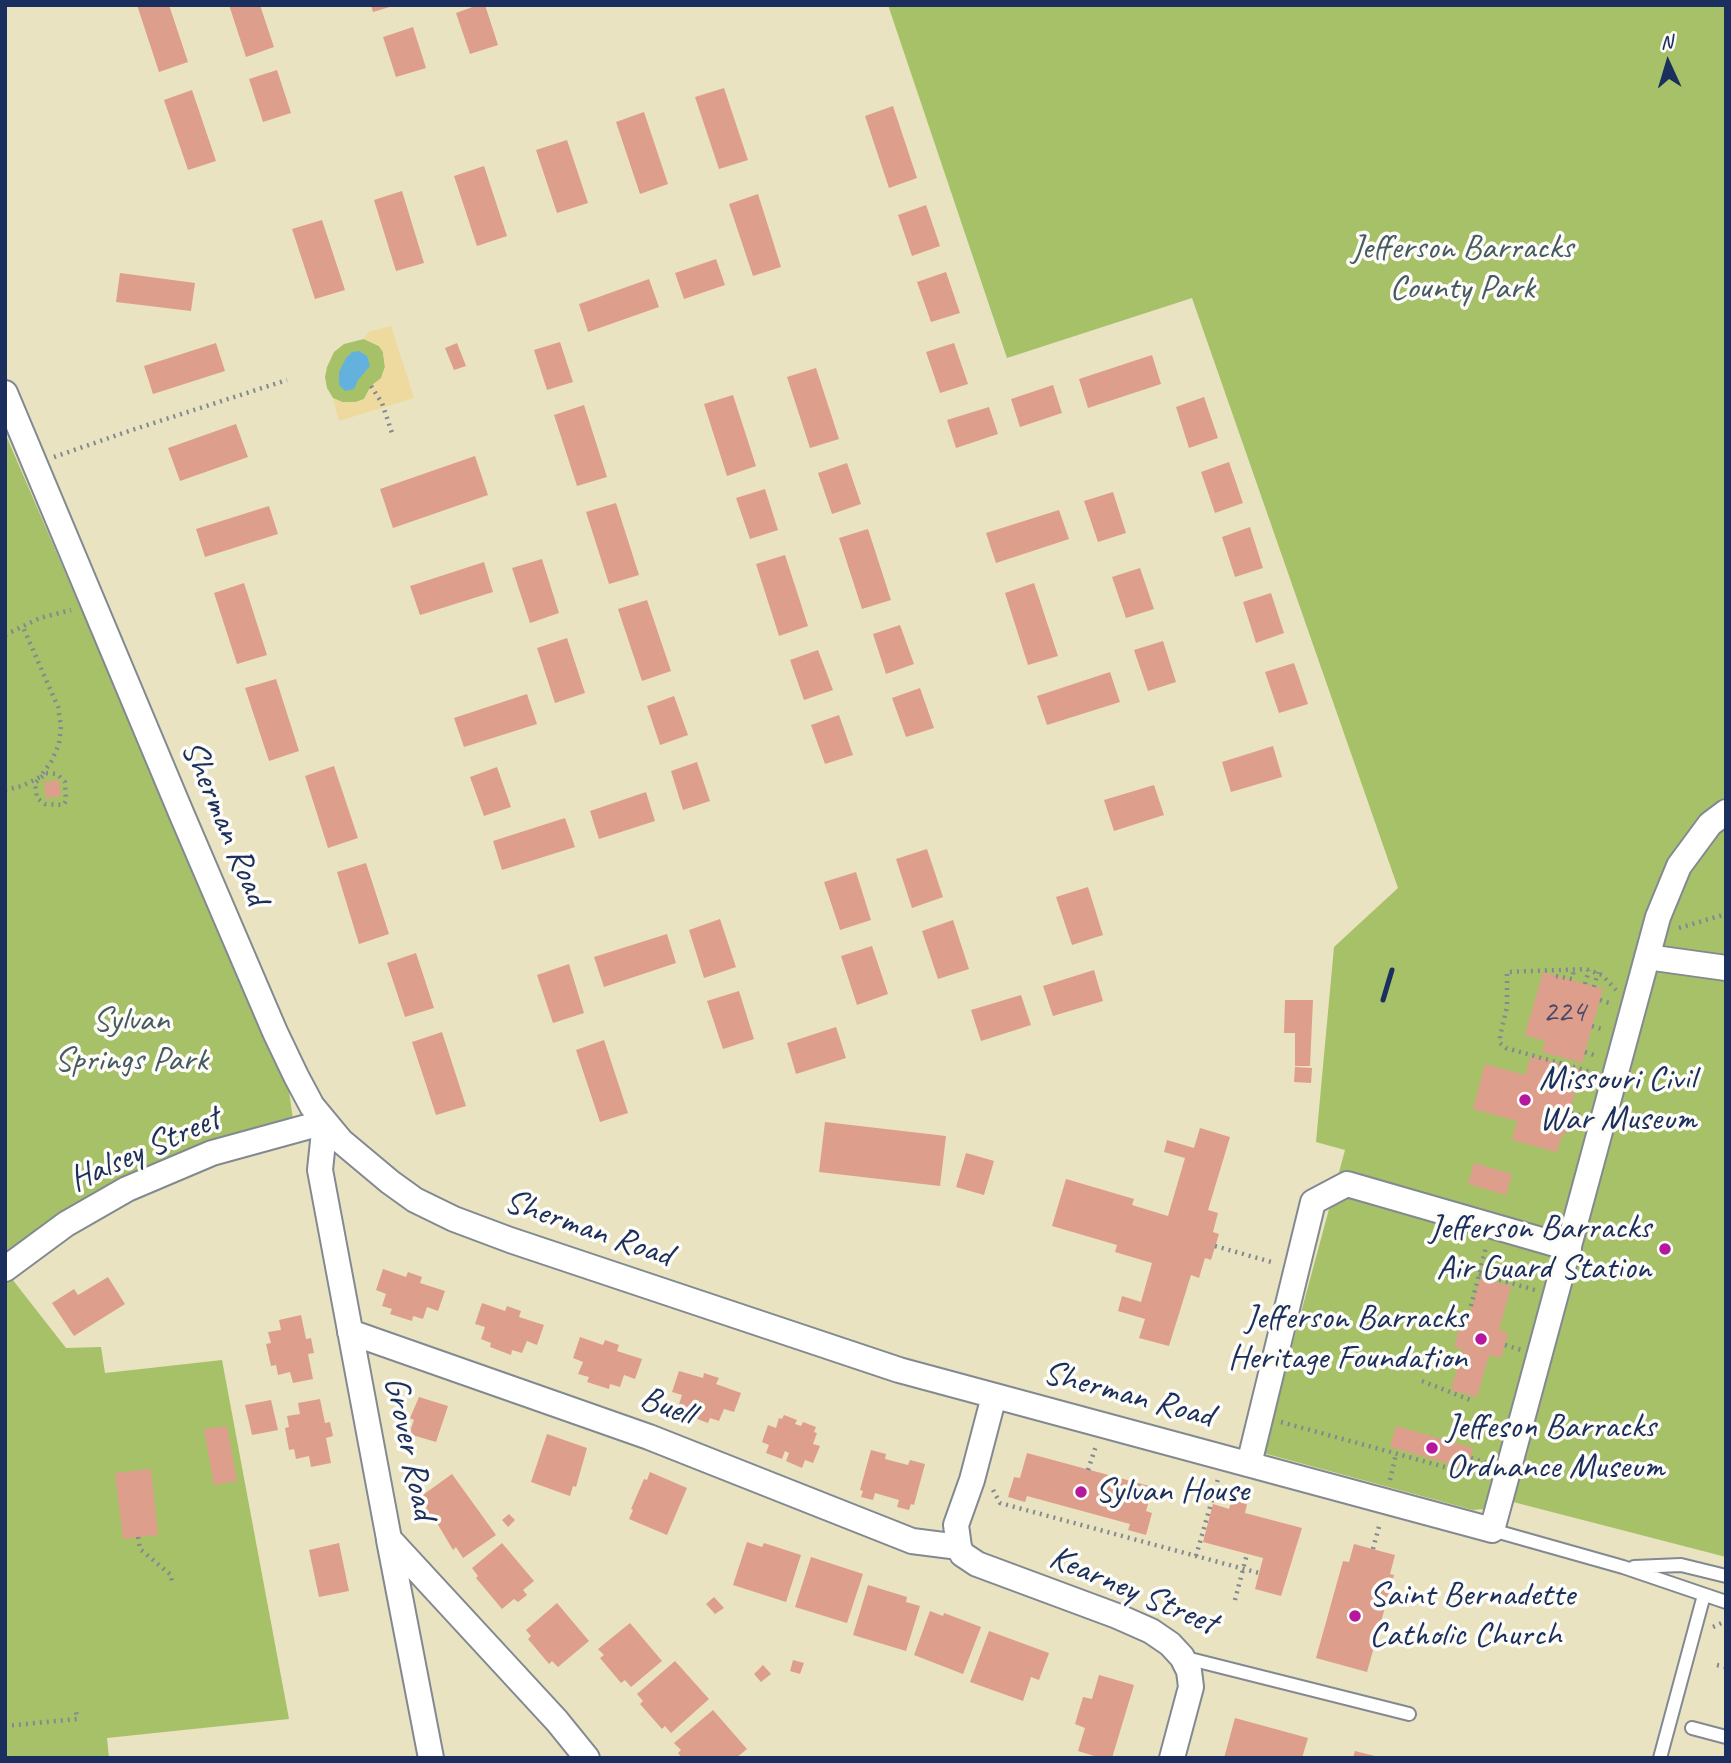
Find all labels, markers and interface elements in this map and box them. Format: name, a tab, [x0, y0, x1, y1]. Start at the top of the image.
north arrow	[1633, 28, 1703, 98]
text: N	[1660, 30, 1673, 54]
park label: Jefferson Barracks County Park	[1351, 228, 1573, 310]
street label: Sherman Road	[171, 735, 277, 911]
house number: 224	[1542, 994, 1586, 1032]
park label: Sylvan Springs Park	[54, 1000, 208, 1082]
place label: Missouri Civil War Museum	[1539, 1059, 1696, 1141]
marker: Missouri Civil War Museum	[1517, 1092, 1533, 1108]
street label: Halsey Street	[63, 1098, 227, 1202]
street label: Sherman Road	[499, 1181, 677, 1277]
place label: Jefferson Barracks Air Guard Station	[1429, 1208, 1651, 1290]
marker: Jefferson Barracks Air Guard Station	[1657, 1241, 1673, 1257]
place label: Jefferson Barracks Heritage Foundation	[1228, 1298, 1467, 1380]
marker: Jefferson Barracks Heritage Foundation	[1473, 1331, 1489, 1347]
street label: Sherman Road	[1038, 1352, 1218, 1438]
street label: Grover Road	[373, 1373, 445, 1523]
street label: Buell	[634, 1378, 700, 1436]
place label: Jeffeson Barracks Ordnance Museum	[1446, 1407, 1664, 1489]
marker: Jeffeson Barracks Ordnance Museum	[1424, 1440, 1440, 1456]
place label: Sylvan House	[1095, 1471, 1249, 1513]
marker: Sylvan House	[1073, 1484, 1089, 1500]
street label: Kearney Street	[1043, 1537, 1223, 1645]
place label: Saint Bernadette Catholic Church	[1369, 1575, 1575, 1657]
marker: Saint Bernadette Catholic Church	[1347, 1608, 1363, 1624]

